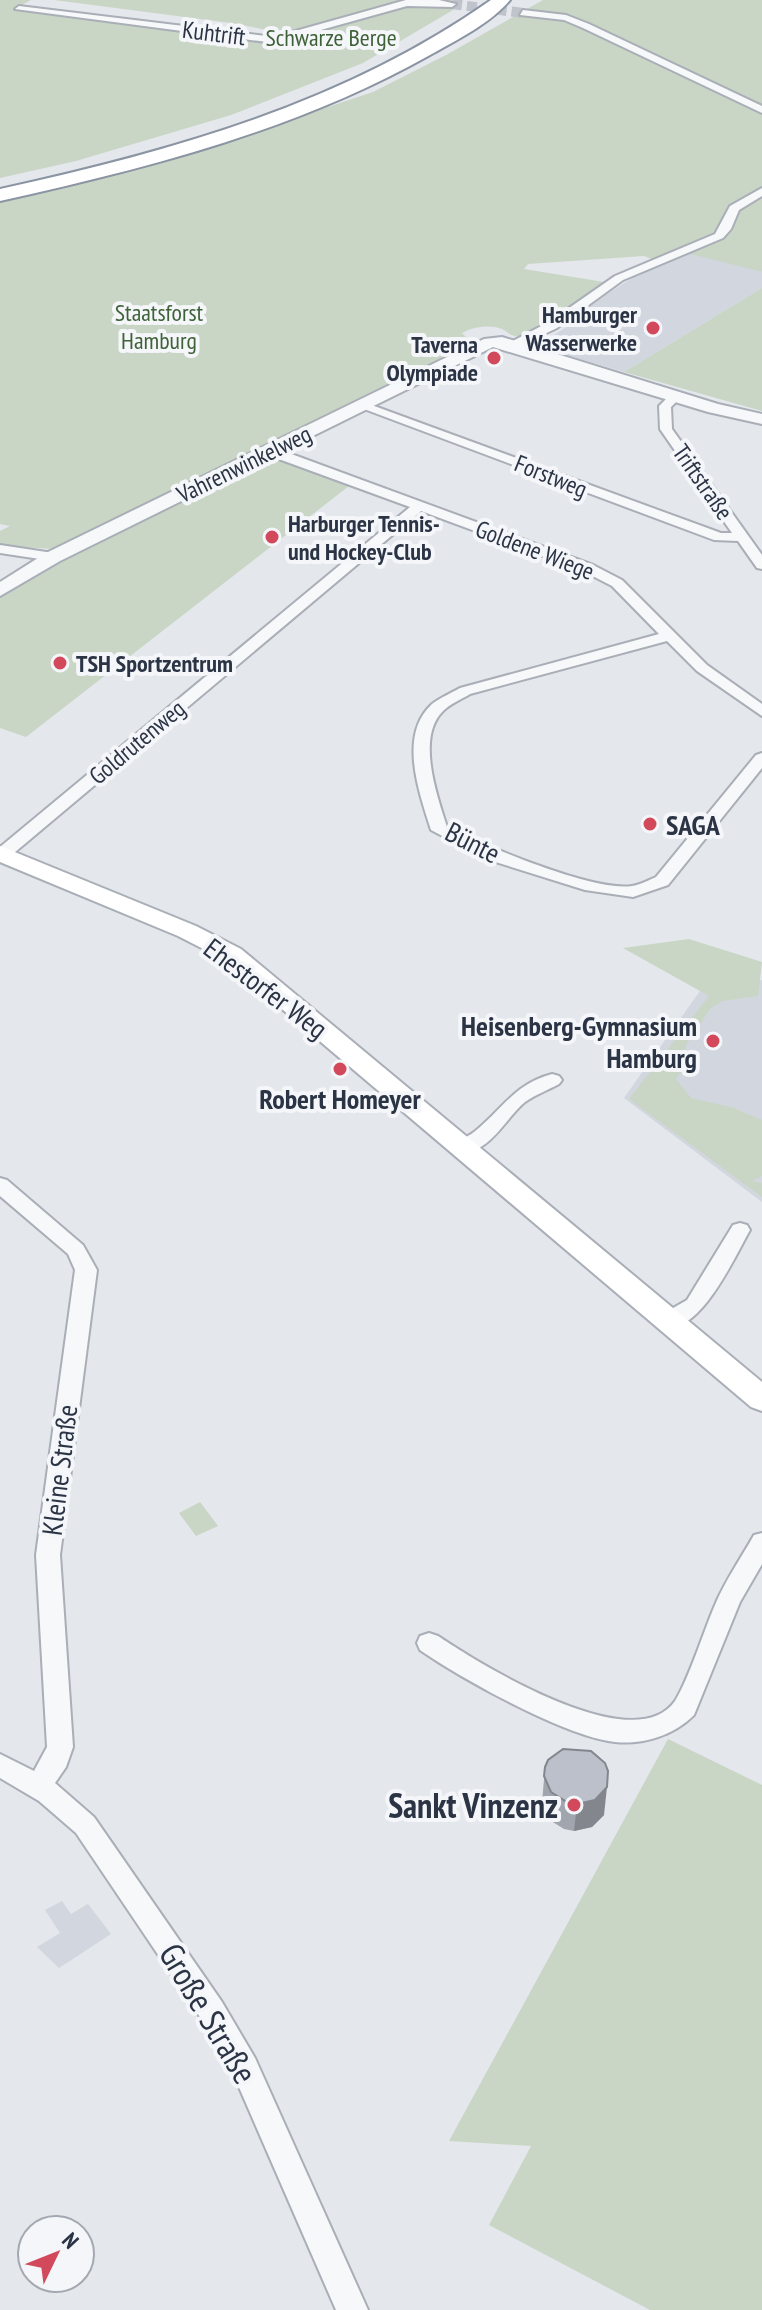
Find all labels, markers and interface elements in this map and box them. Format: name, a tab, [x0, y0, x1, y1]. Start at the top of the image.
street label: Kuhtrift	[181, 14, 248, 52]
park label: Schwarze Berge	[265, 22, 397, 53]
park label: Staatsforst Hamburg	[115, 297, 204, 356]
place label: Hamburger Wasserwerke	[524, 299, 638, 358]
marker: Hamburger Wasserwerke	[644, 319, 662, 337]
place label: Taverna Olympiade	[386, 329, 478, 388]
marker: Taverna Olympiade	[485, 349, 503, 367]
street label: Vahrenwinkelweg	[171, 418, 316, 510]
street label: Triftstraße	[666, 438, 740, 526]
street label: Forstweg	[510, 447, 592, 505]
place label: Harburger Tennis- und Hockey-Club	[288, 508, 440, 567]
street label: Goldene Wiege	[471, 513, 599, 587]
marker: Harburger Tennis- und Hockey-Club	[263, 528, 281, 546]
place label: TSH Sportzentrum	[76, 648, 233, 679]
marker: TSH Sportzentrum	[51, 654, 69, 672]
street label: Goldrutenweg	[83, 693, 191, 791]
place label: SAGA	[666, 806, 721, 843]
street label: Bünte	[439, 813, 507, 871]
marker: SAGA	[641, 815, 659, 833]
street label: Ehestorfer Weg	[197, 929, 335, 1047]
place label: Heisenberg-Gymnasium Hamburg	[461, 1007, 697, 1076]
marker: Heisenberg-Gymnasium Hamburg	[704, 1032, 722, 1050]
marker: Robert Homeyer	[331, 1060, 349, 1078]
place label: Robert Homeyer	[259, 1080, 422, 1117]
street label: Kleine Straße	[33, 1402, 85, 1538]
place label: Sankt Vinzenz	[388, 1783, 558, 1827]
marker: Sankt Vinzenz	[565, 1796, 583, 1814]
street label: Große Straße	[150, 1935, 268, 2091]
north arrow	[16, 2214, 96, 2294]
text: N	[56, 2226, 85, 2254]

